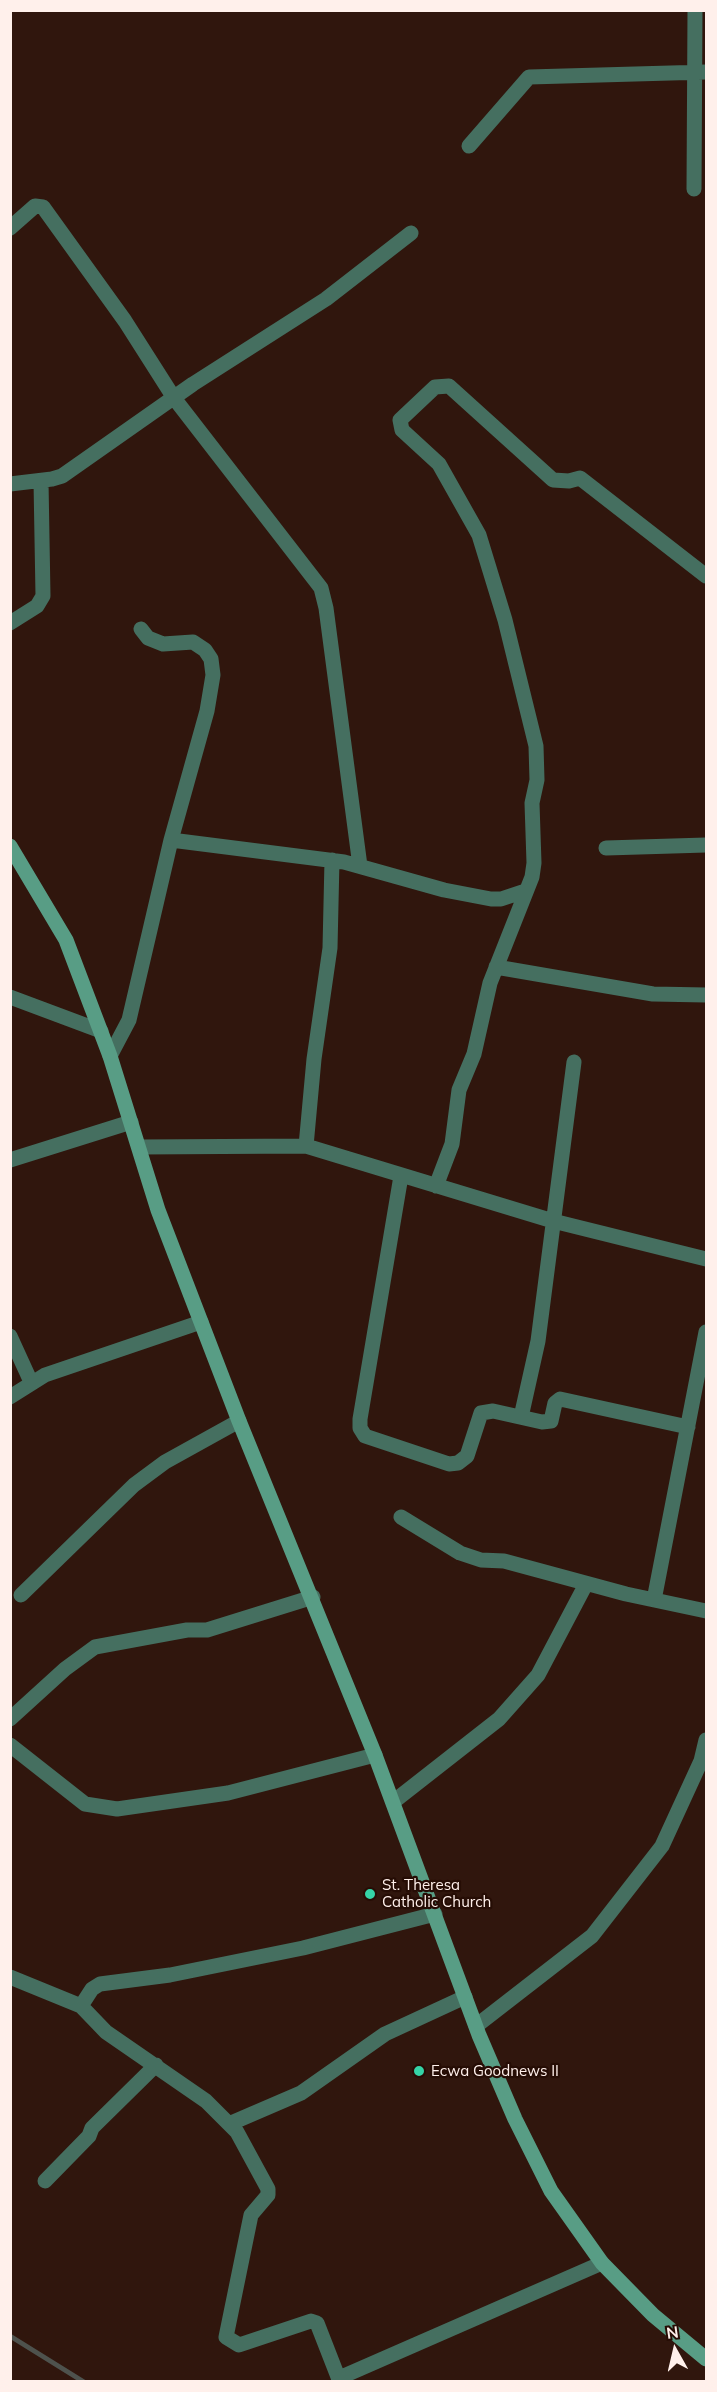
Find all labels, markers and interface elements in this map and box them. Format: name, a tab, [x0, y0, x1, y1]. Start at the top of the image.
place label: St. Theresa Catholic Church	[382, 1876, 491, 1911]
marker: St. Theresa Catholic Church	[363, 1887, 377, 1901]
place label: Ecwa Goodnews II	[431, 2062, 559, 2080]
marker: Ecwa Goodnews II	[412, 2064, 426, 2078]
north arrow	[645, 2320, 705, 2380]
text: N	[665, 2321, 680, 2343]

